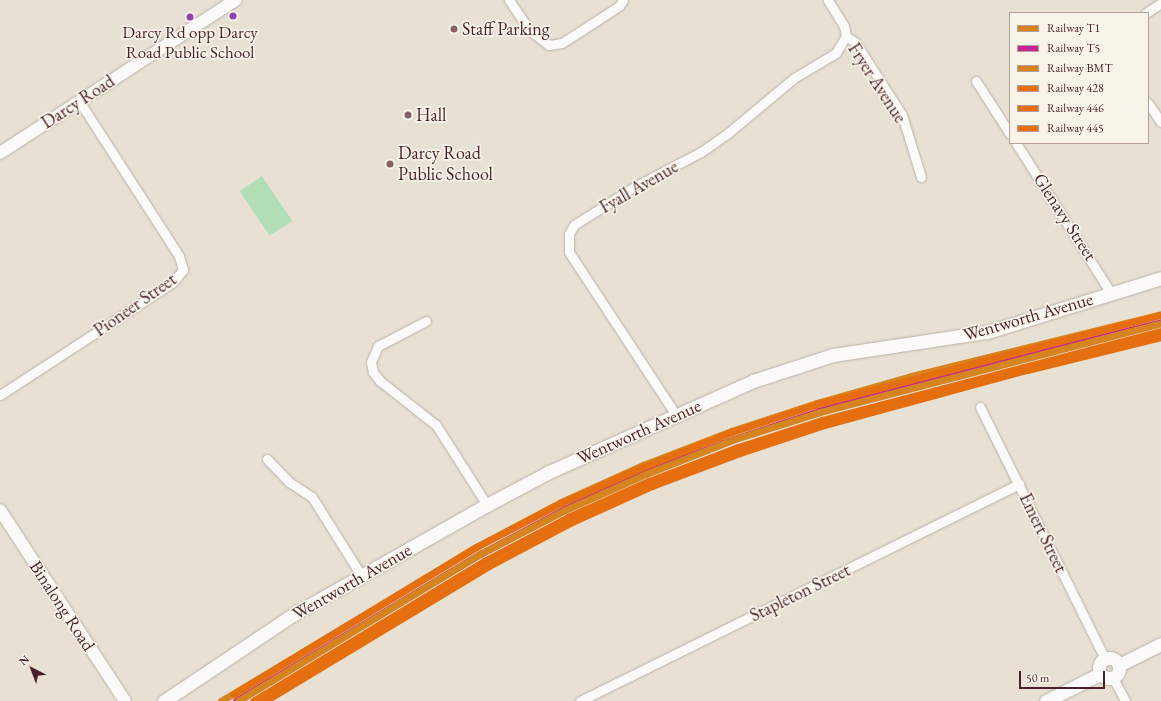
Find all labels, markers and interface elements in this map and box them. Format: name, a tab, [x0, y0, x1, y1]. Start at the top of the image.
unlabelled marker	[228, 11, 238, 21]
marker: Darcy Rd opp Darcy Road Public School	[185, 12, 195, 22]
legend	[1009, 12, 1149, 144]
place label: Staff Parking	[462, 18, 550, 40]
text: Railway T1	[1047, 20, 1100, 36]
place label: Darcy Rd opp Darcy Road Public School	[122, 23, 258, 63]
marker: Staff Parking	[449, 24, 459, 34]
street label: Fryer Avenue	[843, 39, 911, 127]
text: Railway T5	[1047, 40, 1100, 56]
text: Railway BMT	[1047, 60, 1112, 76]
street label: Darcy Road	[37, 70, 119, 134]
text: Railway 428	[1047, 80, 1104, 96]
text: Railway 446	[1047, 100, 1104, 116]
place label: Hall	[416, 104, 446, 126]
marker: Hall	[403, 110, 413, 120]
text: Railway 445	[1047, 120, 1104, 136]
place label: Darcy Road Public School	[398, 143, 493, 186]
street label: Fyall Avenue	[596, 156, 682, 218]
marker: Darcy Road Public School	[385, 159, 395, 169]
street label: Glenavy Street	[1029, 169, 1101, 265]
street label: Pioneer Street	[90, 269, 180, 341]
street label: Wentworth Avenue	[961, 288, 1095, 346]
street label: Wentworth Avenue	[573, 395, 705, 469]
street label: Emert Street	[1014, 490, 1072, 576]
street label: Wentworth Avenue	[289, 539, 415, 625]
street label: Binalong Road	[25, 557, 99, 655]
street label: Stapleton Street	[746, 559, 854, 627]
north arrow	[12, 649, 52, 689]
text: N	[16, 652, 32, 668]
scale bar	[1021, 663, 1107, 689]
text: 50 m	[1026, 670, 1049, 686]

